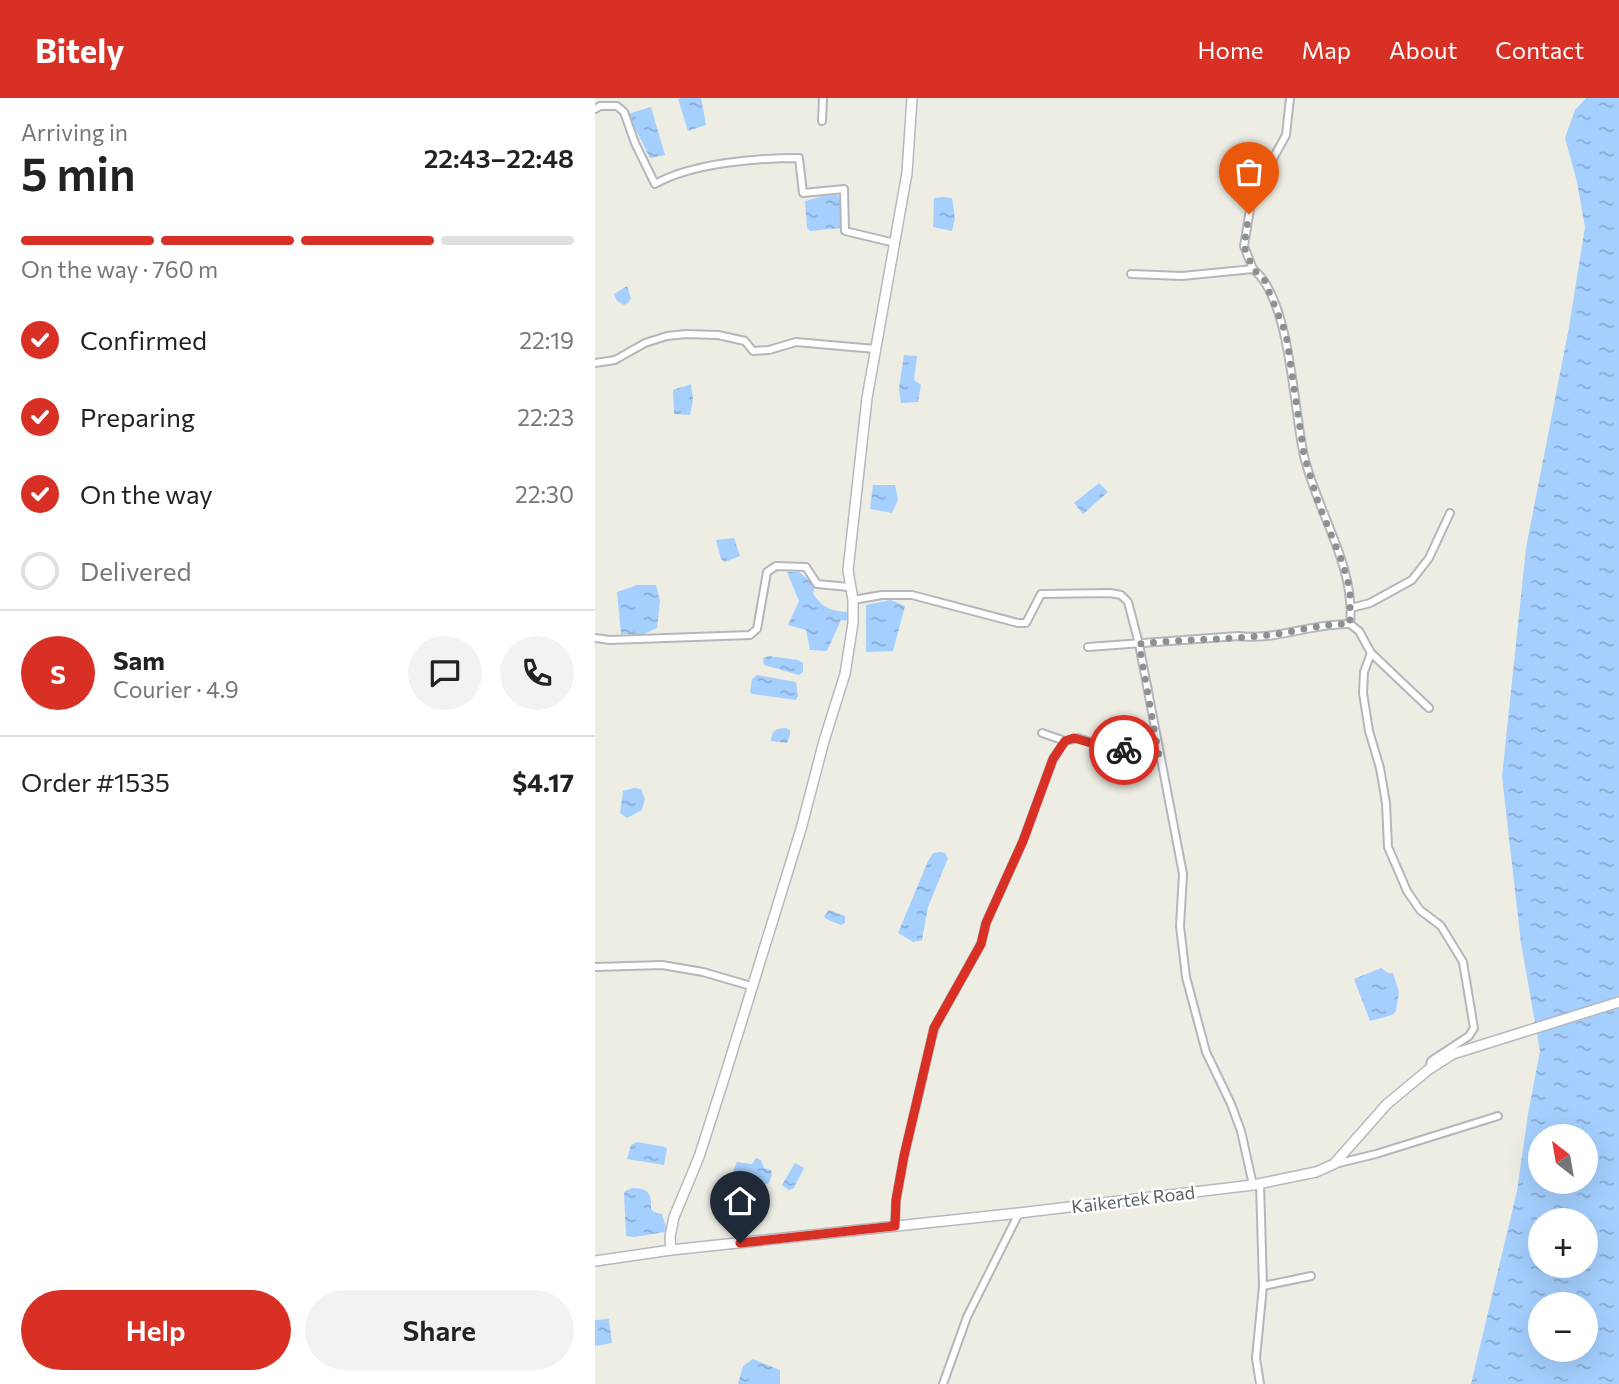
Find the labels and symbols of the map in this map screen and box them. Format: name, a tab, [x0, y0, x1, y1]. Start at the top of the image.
pin	[1219, 142, 1279, 214]
courier	[1089, 715, 1159, 785]
north arrow	[1528, 1124, 1598, 1194]
pin	[710, 1171, 770, 1243]
street label: Kaikertek Road	[1070, 1181, 1196, 1217]

